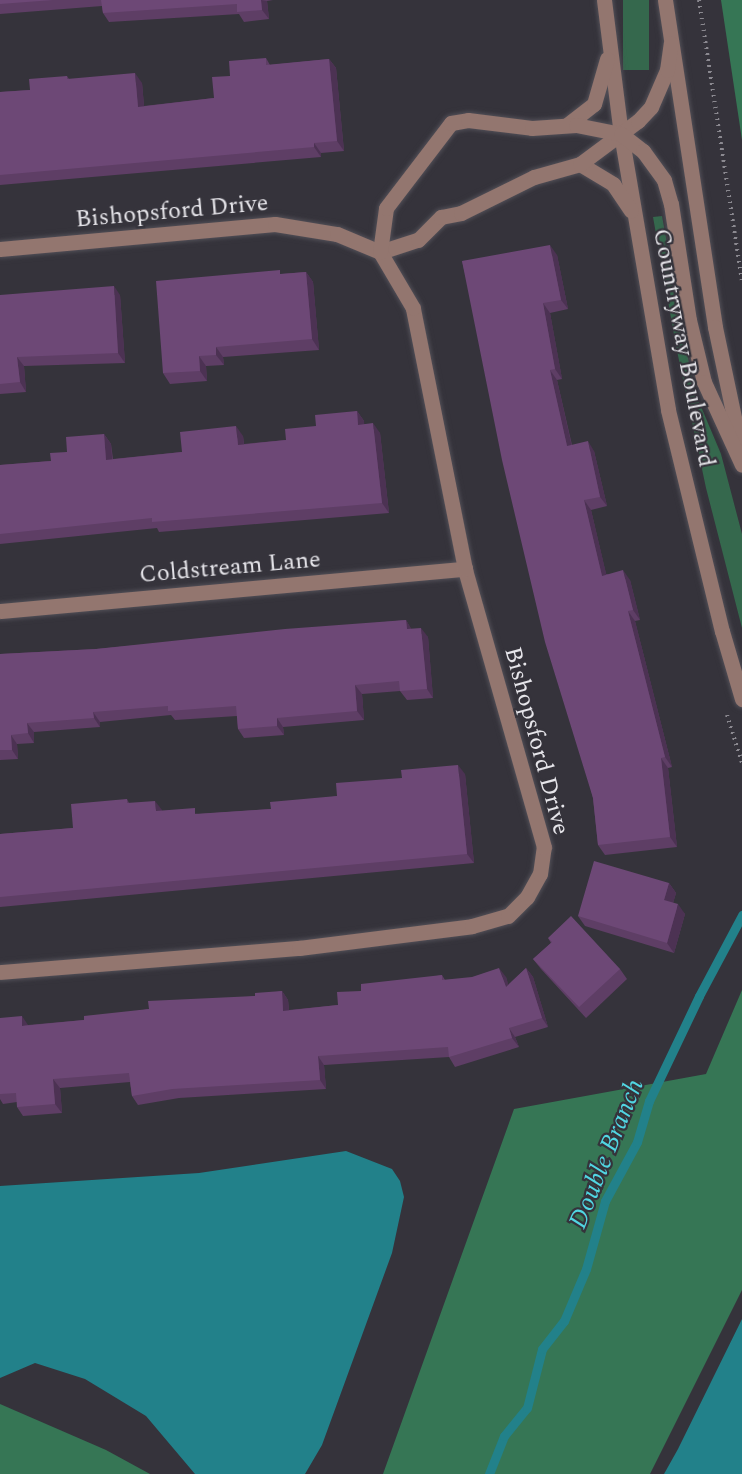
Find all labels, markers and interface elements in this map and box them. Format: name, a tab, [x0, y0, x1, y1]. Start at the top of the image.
street label: Bishopsford Drive	[74, 189, 270, 235]
street label: Countryway Boulevard	[646, 226, 720, 470]
street label: Coldstream Lane	[138, 546, 322, 590]
street label: Bishopsford Drive	[497, 644, 575, 838]
water label: Double Branch	[563, 1075, 651, 1233]

